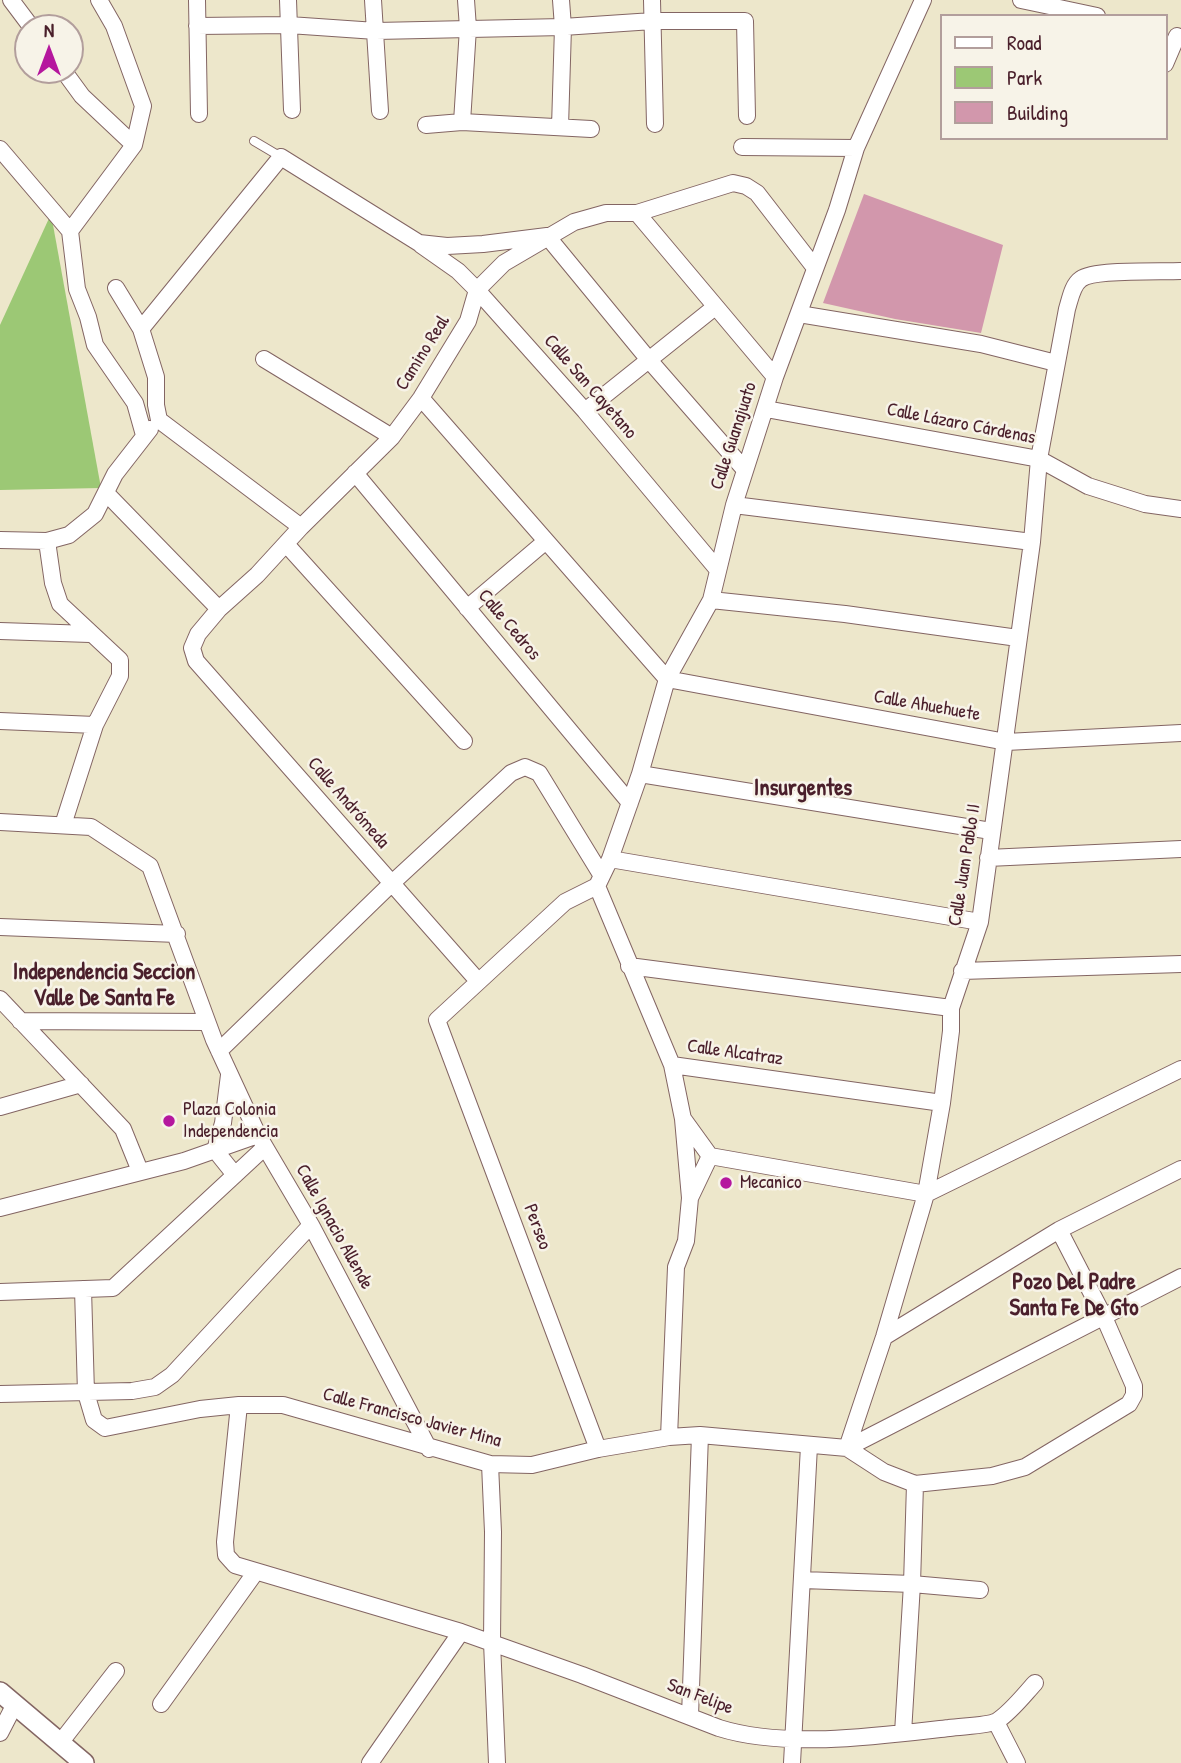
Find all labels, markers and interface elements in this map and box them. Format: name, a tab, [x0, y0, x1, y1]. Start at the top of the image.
north arrow	[14, 14, 84, 84]
legend	[940, 14, 1167, 140]
text: N	[44, 17, 54, 43]
text: Road	[1007, 28, 1041, 57]
text: Park	[1007, 63, 1042, 92]
text: Building	[1007, 98, 1068, 127]
street label: Camino Real	[391, 311, 455, 395]
street label: Calle San Cayetano	[538, 330, 642, 444]
street label: Calle Guanajuato	[706, 379, 762, 493]
street label: Calle Lázaro Cárdenas	[885, 398, 1037, 450]
street label: Calle Cedros	[473, 585, 545, 665]
street label: Calle Ahuehuete	[872, 685, 982, 727]
street label: Calle Andrómeda	[302, 753, 394, 853]
district label: Insurgentes	[754, 775, 852, 803]
street label: Calle Juan Pablo II	[944, 802, 986, 928]
district label: Independencia Seccion Valle De Santa Fe	[13, 959, 195, 1013]
street label: Calle Alcatraz	[686, 1035, 784, 1071]
place label: Plaza Colonia Independencia	[183, 1099, 278, 1143]
marker: Plaza Colonia Independencia	[161, 1113, 177, 1129]
street label: Calle Ignacio Allende	[290, 1161, 378, 1293]
place label: Mecanico	[740, 1172, 802, 1194]
marker: Mecanico	[718, 1175, 734, 1191]
street label: Perseo	[518, 1201, 556, 1253]
district label: Pozo Del Padre Santa Fe De Gto	[1010, 1269, 1138, 1323]
street label: Calle Francisco Javier Mina	[320, 1383, 504, 1453]
street label: San Felipe	[664, 1674, 736, 1720]

